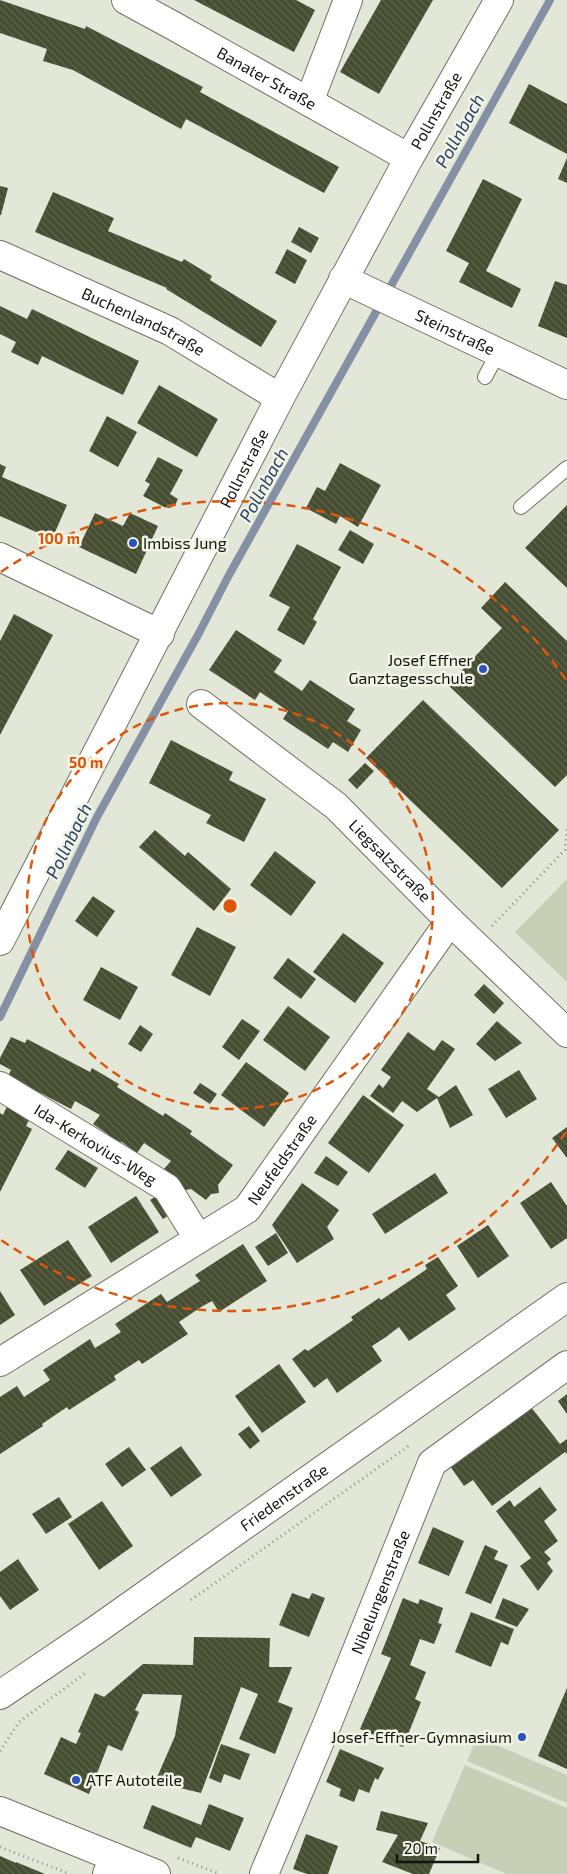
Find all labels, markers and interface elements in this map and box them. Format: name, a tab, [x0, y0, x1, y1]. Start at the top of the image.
street label: Banater Straße	[214, 42, 320, 113]
street label: Pollnstraße	[406, 68, 465, 152]
water label: Pollnbach	[430, 90, 488, 171]
street label: Buchenlandstraße	[79, 283, 209, 359]
street label: Steinstraße	[412, 305, 498, 359]
street label: Pollnstraße	[215, 425, 272, 511]
water label: Pollnbach	[234, 444, 292, 525]
text: 100 m	[38, 529, 80, 547]
place label: Imbiss Jung	[143, 533, 227, 552]
marker: Imbiss Jung	[127, 537, 139, 549]
place label: Josef Effner Ganztagesschule	[349, 650, 474, 687]
marker: Josef Effner Ganztagesschule	[477, 663, 489, 675]
text: 50 m	[69, 753, 103, 771]
water label: Pollnbach	[40, 799, 96, 882]
street label: Liegsalzstraße	[345, 815, 435, 905]
centre of rings	[221, 897, 239, 915]
street label: Ida-Kerkovius-Weg	[31, 1099, 160, 1189]
street label: Neufeldstraße	[243, 1110, 320, 1208]
street label: Friedenstraße	[236, 1459, 331, 1534]
street label: Nibelungenstraße	[346, 1527, 413, 1657]
place label: Josef-Effner-Gymnasium	[331, 1727, 512, 1746]
marker: Josef-Effner-Gymnasium	[516, 1731, 528, 1743]
place label: ATF Autoteile	[86, 1770, 182, 1789]
marker: ATF Autoteile	[70, 1774, 82, 1786]
scale bar	[397, 1832, 478, 1864]
text: 20 m	[404, 1839, 438, 1857]

